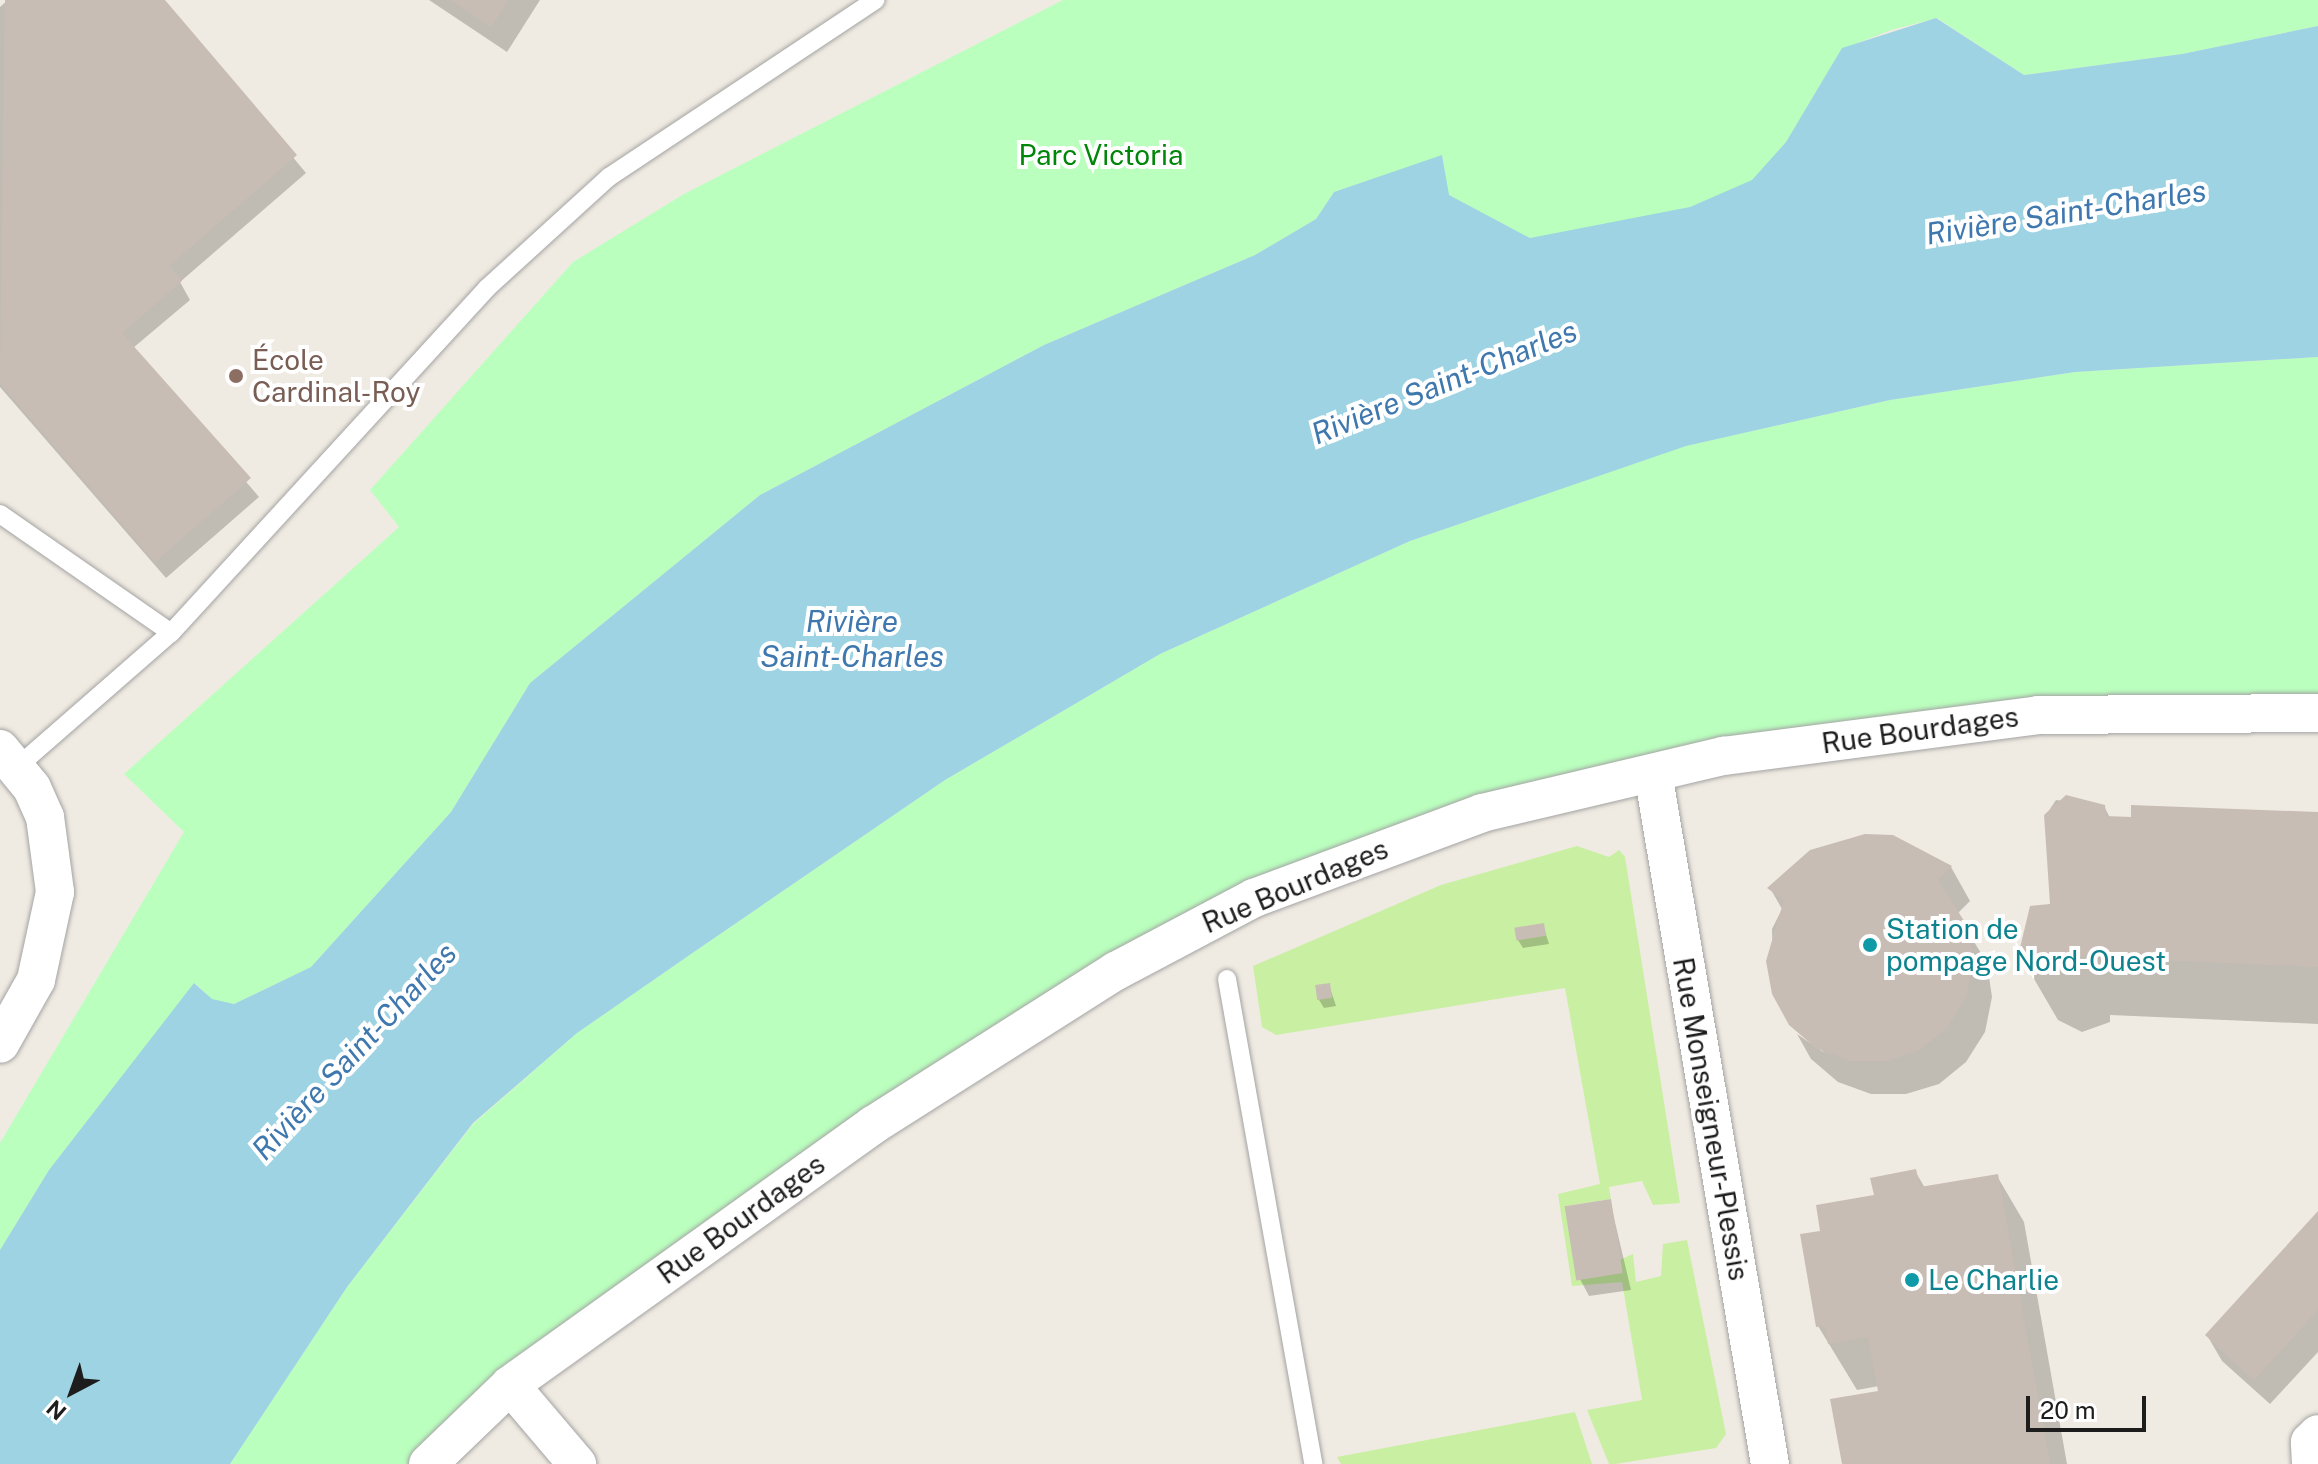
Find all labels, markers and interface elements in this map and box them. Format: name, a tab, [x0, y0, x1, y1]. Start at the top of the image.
park label: Parc Victoria	[1018, 138, 1184, 172]
water label: Rivière Saint-Charles	[1923, 172, 2209, 252]
water label: Rivière Saint-Charles	[1306, 312, 1582, 452]
place label: École Cardinal-Roy	[252, 343, 421, 409]
marker: École Cardinal-Roy	[227, 367, 245, 385]
water label: Rivière Saint-Charles	[760, 603, 944, 674]
street label: Rue Bourdages	[1819, 700, 2021, 760]
street label: Rue Bourdages	[1197, 832, 1393, 940]
place label: Station de pompage Nord-Ouest	[1886, 912, 2166, 978]
water label: Rivière Saint-Charles	[244, 935, 464, 1167]
marker: Station de pompage Nord-Ouest	[1861, 936, 1879, 954]
street label: Rue Monseigneur-Plessis	[1666, 955, 1756, 1283]
street label: Rue Bourdages	[651, 1147, 831, 1291]
place label: Le Charlie	[1928, 1263, 2059, 1297]
marker: Le Charlie	[1903, 1271, 1921, 1289]
north arrow	[32, 1352, 112, 1432]
scale bar	[2030, 1380, 2150, 1430]
text: N	[41, 1395, 71, 1426]
text: 20 m	[2040, 1396, 2096, 1424]

